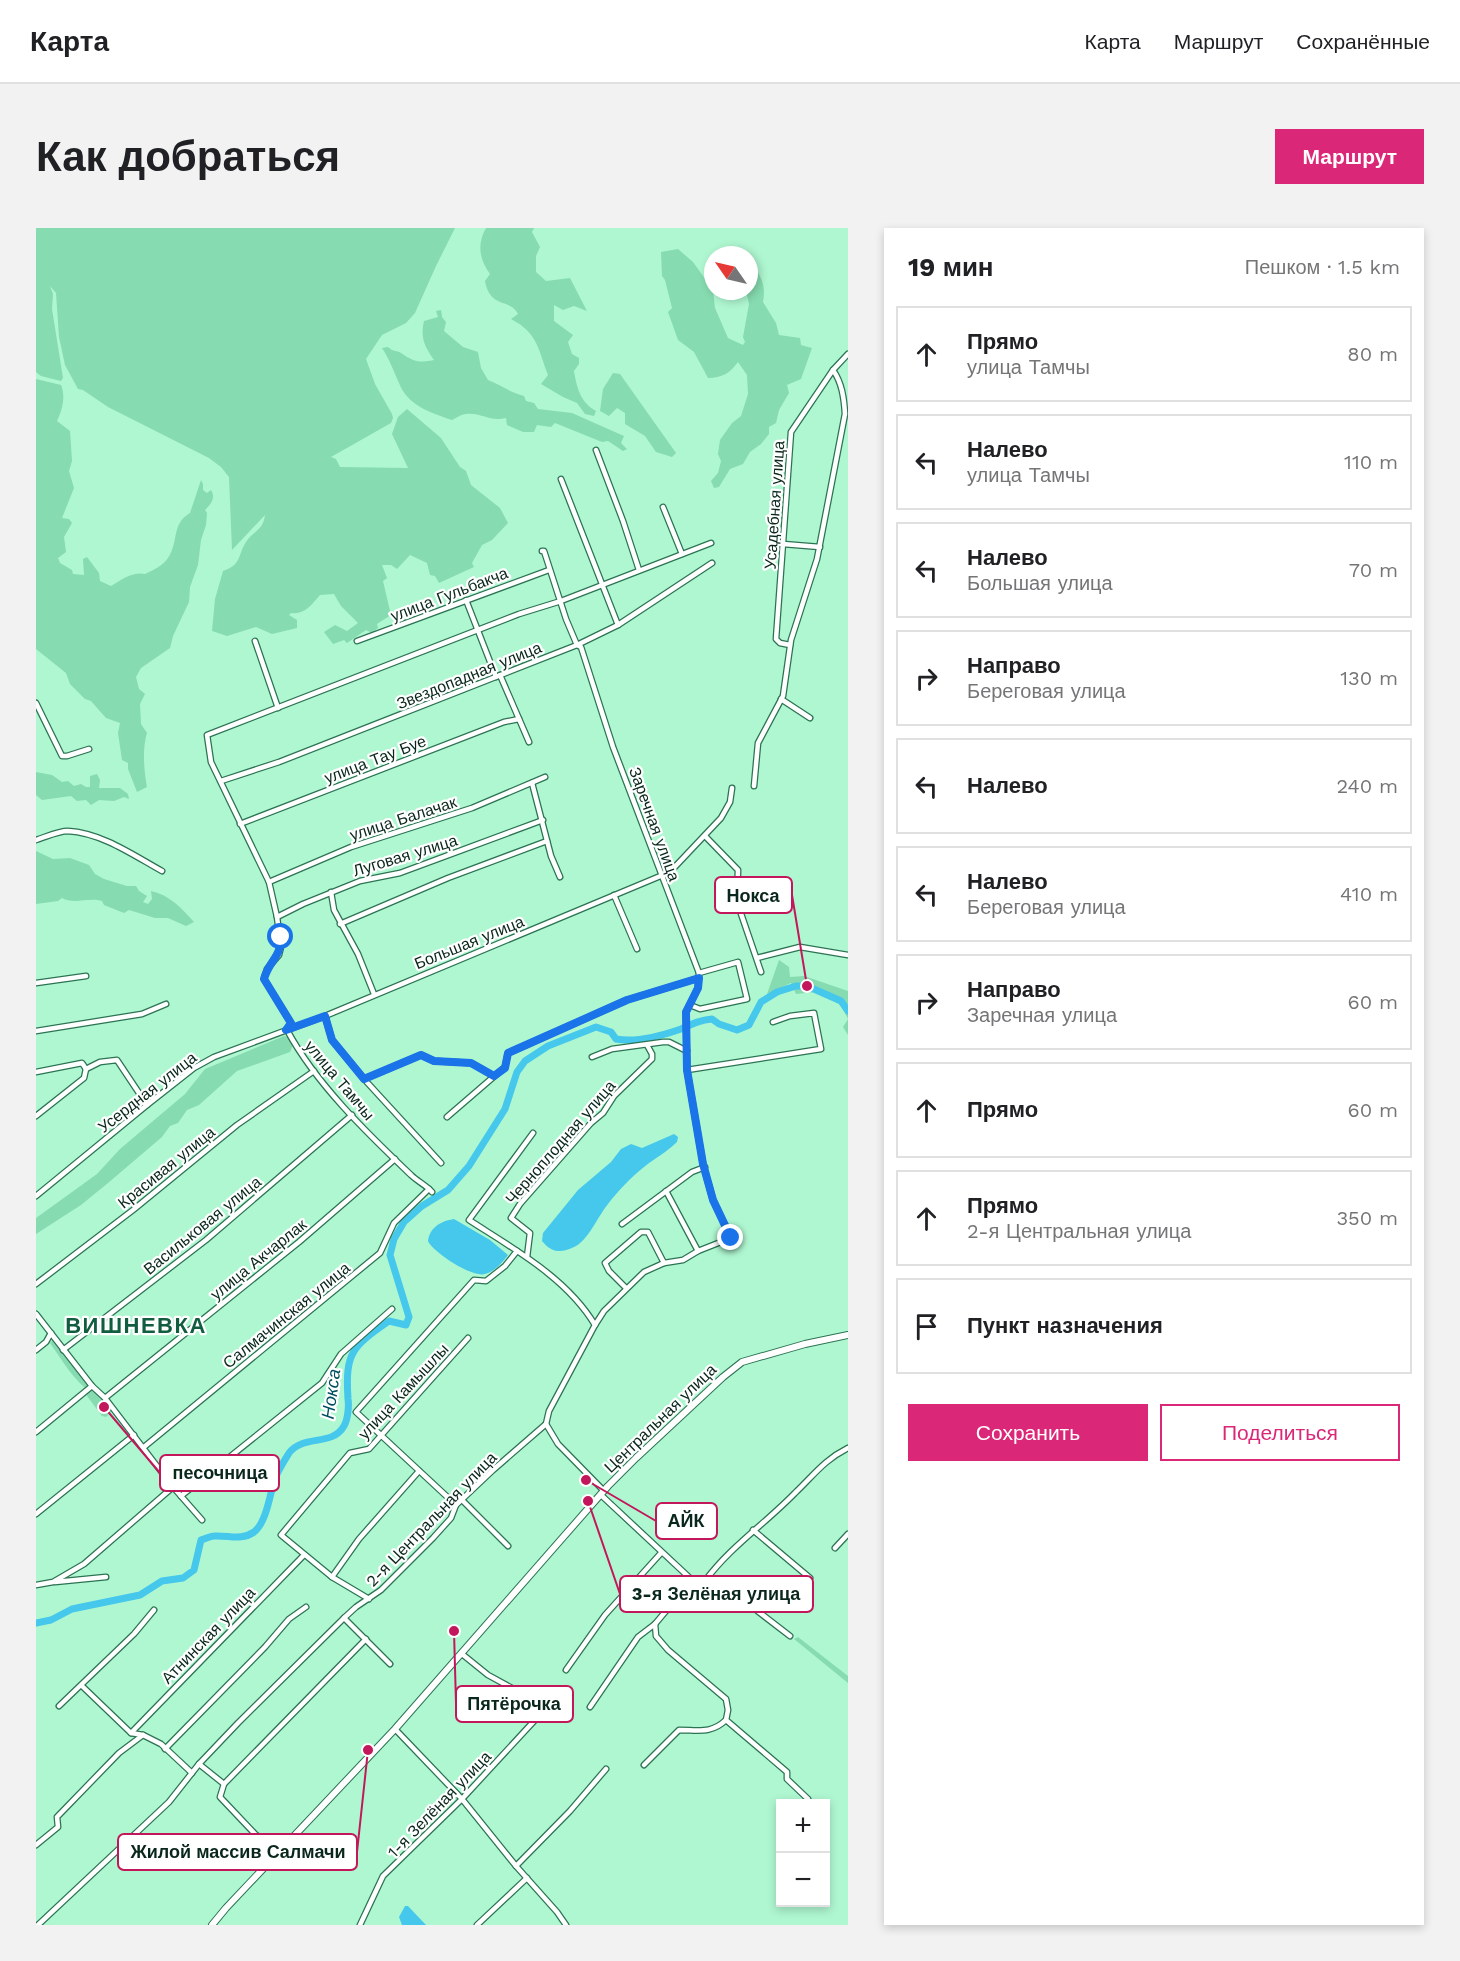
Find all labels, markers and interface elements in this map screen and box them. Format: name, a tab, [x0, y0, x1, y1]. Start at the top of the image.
text: Карта	[30, 25, 109, 58]
text: Карта	[1085, 29, 1141, 54]
text: Маршрут	[1174, 29, 1263, 54]
text: Сохранённые	[1296, 29, 1430, 54]
button: Маршрут	[1275, 129, 1424, 184]
text: Как добраться	[36, 132, 340, 181]
north arrow	[704, 246, 758, 300]
text: 19 мин	[908, 252, 994, 282]
text: Пешком · 1.5 km	[1245, 255, 1400, 279]
text: Прямо	[967, 329, 1038, 354]
icon: ahead	[910, 338, 943, 371]
text: 80 m	[1347, 342, 1398, 366]
text: улица Тамчы	[967, 355, 1090, 379]
text: Налево	[967, 437, 1048, 462]
street label: Усадебная улица	[761, 440, 788, 570]
icon: left	[910, 446, 943, 479]
text: 110 m	[1344, 450, 1398, 474]
text: улица Тамчы	[967, 463, 1090, 487]
text: Налево	[967, 545, 1048, 570]
icon: left	[910, 554, 943, 587]
text: 70 m	[1349, 558, 1398, 582]
street label: улица Гульбакча	[388, 563, 511, 626]
text: Большая улица	[967, 571, 1113, 595]
street label: Звездопадная улица	[394, 638, 544, 713]
text: Направо	[967, 653, 1061, 678]
icon: right	[910, 662, 943, 695]
text: 130 m	[1340, 666, 1398, 690]
text: Береговая улица	[967, 679, 1126, 703]
street label: улица Тау Буе	[322, 731, 429, 788]
street label: Заречная улица	[625, 765, 684, 884]
icon: left	[910, 770, 943, 803]
text: Налево	[967, 773, 1048, 798]
text: 240 m	[1336, 774, 1398, 798]
street label: улица Балачак	[347, 792, 460, 845]
street label: Луговая улица	[351, 831, 460, 880]
text: Налево	[967, 869, 1048, 894]
callout: Нокса	[715, 877, 792, 913]
icon: left	[910, 878, 943, 911]
text: 410 m	[1340, 882, 1398, 906]
text: Нокса	[726, 885, 780, 906]
text: Береговая улица	[967, 895, 1126, 919]
street label: Большая улица	[412, 912, 527, 973]
route start	[267, 923, 293, 949]
text: Направо	[967, 977, 1061, 1002]
icon: right	[910, 986, 943, 1019]
text: 60 m	[1348, 990, 1398, 1014]
text: Заречная улица	[967, 1003, 1117, 1027]
street label: улица Тамчы	[301, 1037, 378, 1124]
street label: Усердная улица	[94, 1048, 200, 1137]
street label: Черноплодная улица	[501, 1076, 619, 1208]
icon: ahead	[910, 1094, 943, 1127]
text: Прямо	[967, 1097, 1038, 1122]
text: 60 m	[1348, 1098, 1398, 1122]
street label: Красивая улица	[114, 1122, 219, 1212]
street label: Васильковая улица	[140, 1172, 265, 1279]
text: Прямо	[967, 1193, 1038, 1218]
icon: ahead	[910, 1202, 943, 1235]
text: 350 m	[1336, 1206, 1398, 1230]
street label: улица Акчарлак	[207, 1214, 311, 1304]
text: 2-я Центральная улица	[967, 1219, 1191, 1243]
route end	[717, 1224, 743, 1250]
street label: Салмачинская улица	[219, 1258, 354, 1372]
icon: arrive	[910, 1310, 943, 1343]
district label: ВИШНЕВКА	[65, 1313, 207, 1338]
text: Пункт назначения	[967, 1313, 1163, 1338]
street label: улица Камышлы	[354, 1340, 453, 1443]
street label: Центральная улица	[600, 1360, 720, 1477]
water label: Нокса	[317, 1368, 344, 1420]
button: Сохранить	[908, 1404, 1148, 1461]
button: Поделиться	[1160, 1404, 1400, 1461]
street label: 2-я Центральная улица	[362, 1448, 501, 1591]
callout: песочница	[160, 1455, 279, 1491]
text: песочница	[173, 1462, 268, 1483]
callout: АЙК	[656, 1503, 717, 1539]
text: АЙК	[668, 1510, 705, 1531]
callout: 3-я Зелёная улица	[620, 1576, 813, 1612]
street label: Атнинская улица	[158, 1583, 259, 1687]
text: 3-я Зелёная улица	[632, 1583, 801, 1604]
callout: Пятёрочка	[456, 1686, 573, 1722]
text: Пятёрочка	[467, 1693, 562, 1714]
street label: 1-я Зелёная улица	[384, 1747, 495, 1862]
map controls	[776, 1799, 830, 1907]
button: +	[776, 1799, 830, 1853]
callout: Жилой массив Салмачи	[118, 1834, 357, 1870]
text: Жилой массив Салмачи	[130, 1841, 345, 1862]
button: −	[776, 1853, 830, 1907]

